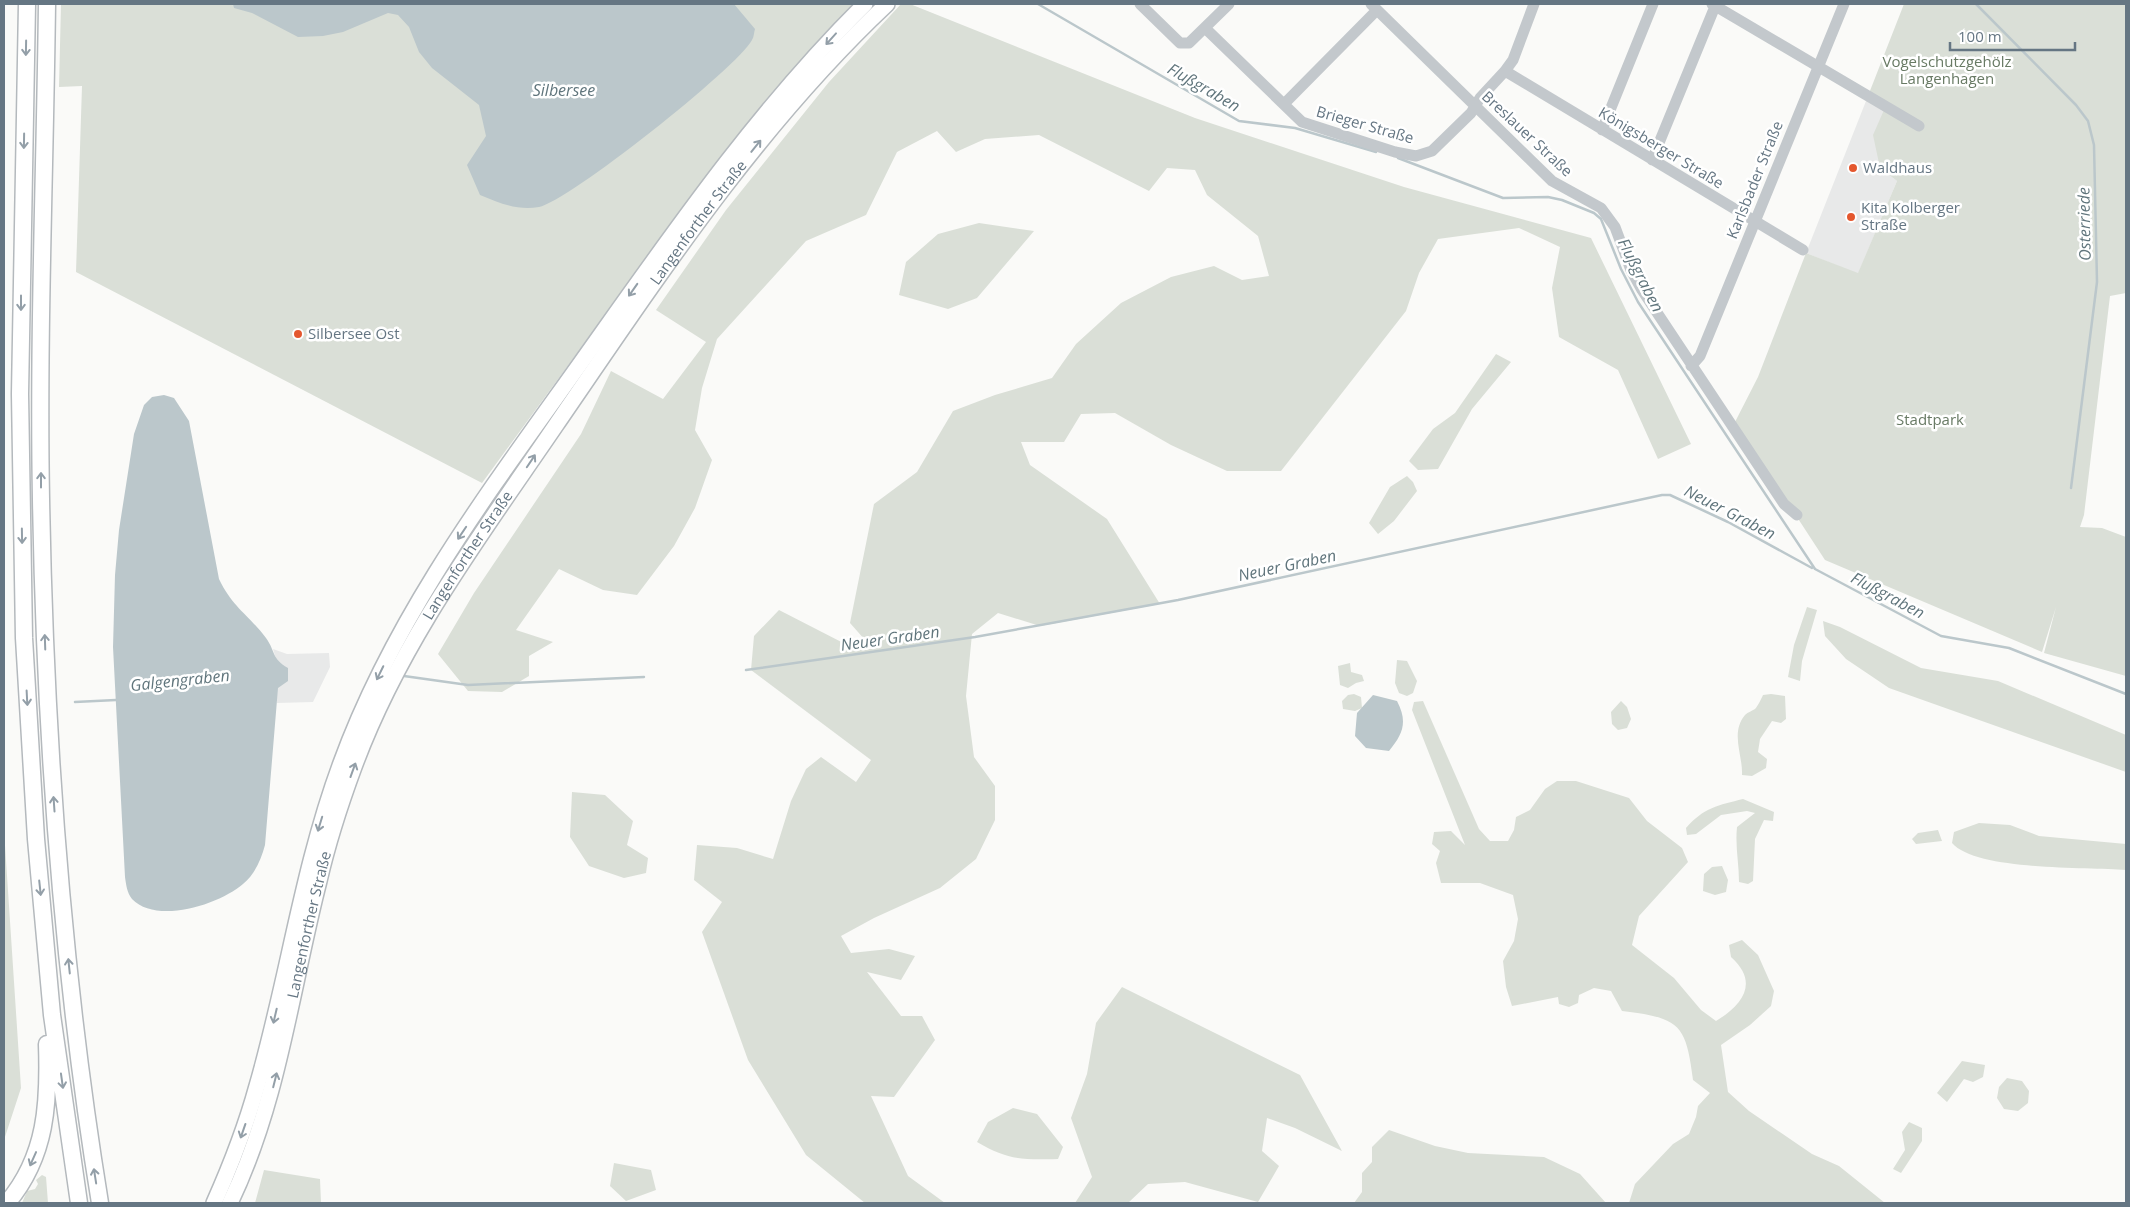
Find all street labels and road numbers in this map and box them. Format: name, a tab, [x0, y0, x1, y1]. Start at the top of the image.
street label: Breslauer Straße	[1478, 86, 1577, 180]
street label: Brieger Straße	[1314, 101, 1416, 147]
street label: Königsberger Straße	[1595, 102, 1728, 192]
street label: Karlsbader Straße	[1721, 118, 1787, 242]
street label: Langenforther Straße	[645, 156, 751, 288]
street label: Langenforther Straße	[417, 487, 517, 623]
street label: Langenforther Straße	[282, 849, 335, 1000]

